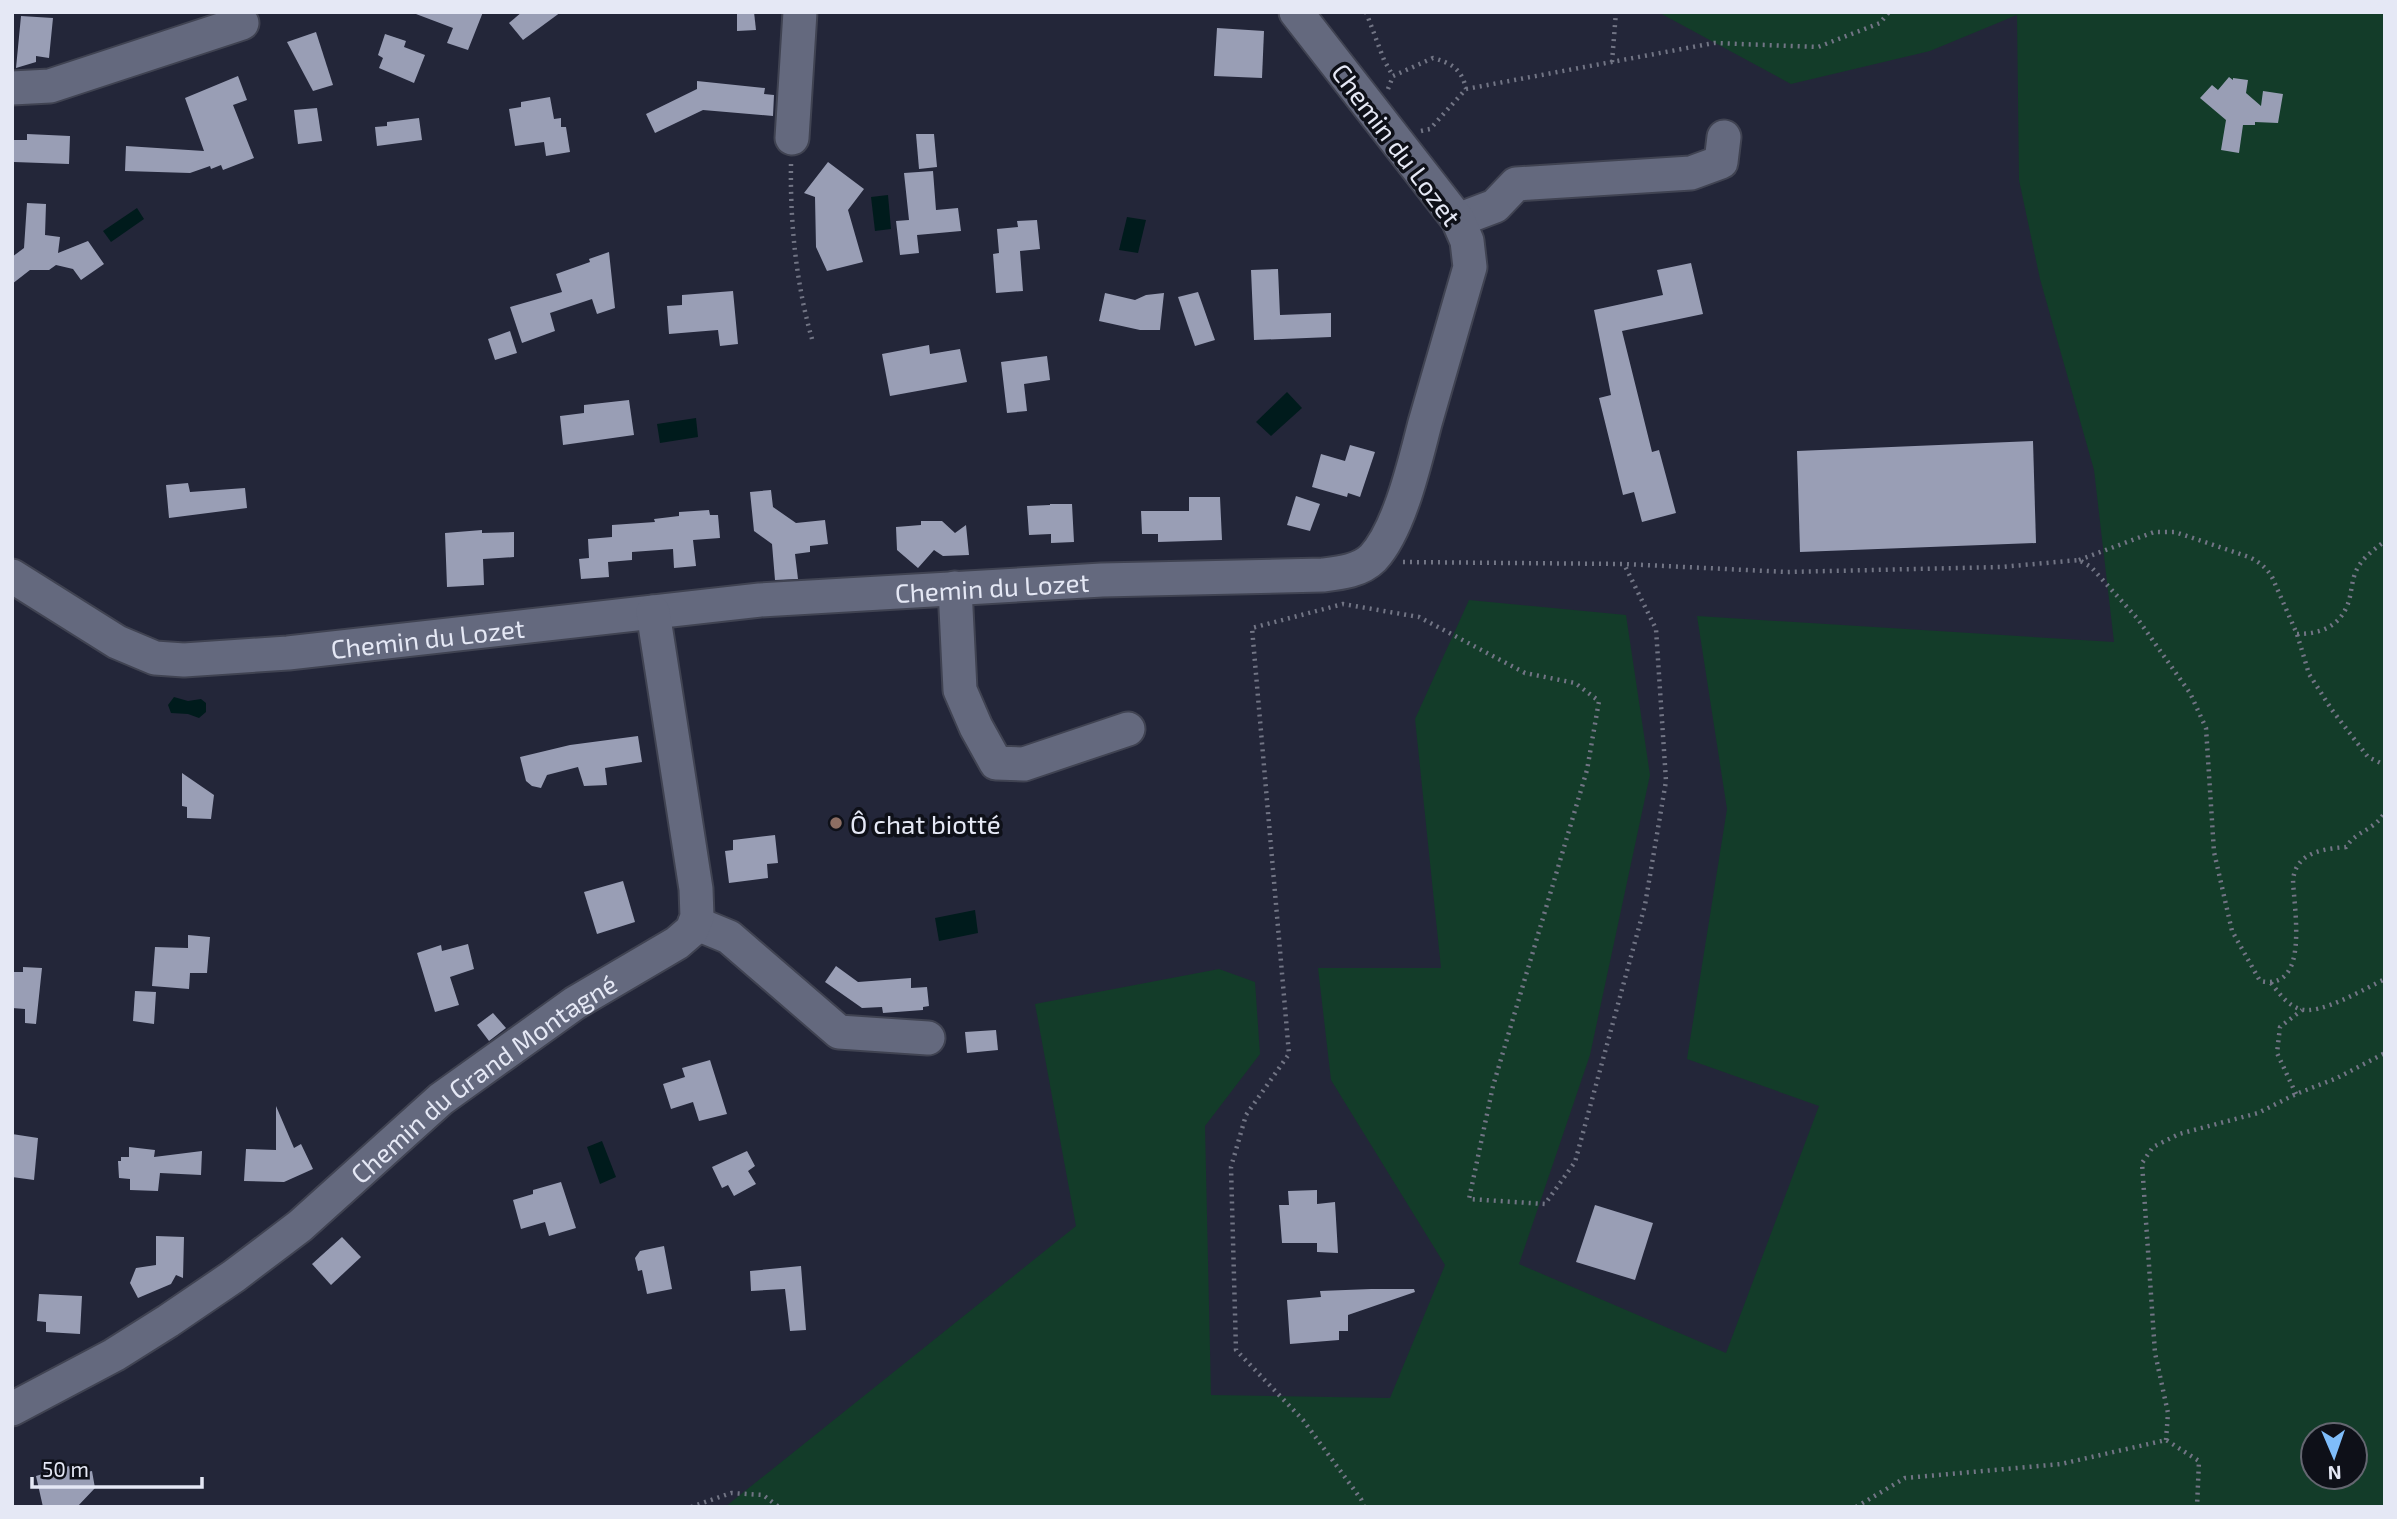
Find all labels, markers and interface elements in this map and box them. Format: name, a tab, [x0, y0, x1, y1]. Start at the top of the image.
street label: Chemin du Lozet	[1326, 57, 1468, 231]
street label: Chemin du Lozet	[894, 565, 1090, 608]
street label: Chemin du Lozet	[329, 611, 526, 664]
place label: Ô chat biotté	[850, 808, 1001, 839]
marker: Ô chat biotté	[828, 815, 844, 831]
street label: Chemin du Grand Montagné	[344, 967, 622, 1189]
north arrow	[2299, 1421, 2369, 1491]
scale bar	[32, 1446, 201, 1490]
text: 50 m	[42, 1456, 89, 1481]
text: N	[2327, 1462, 2342, 1485]

